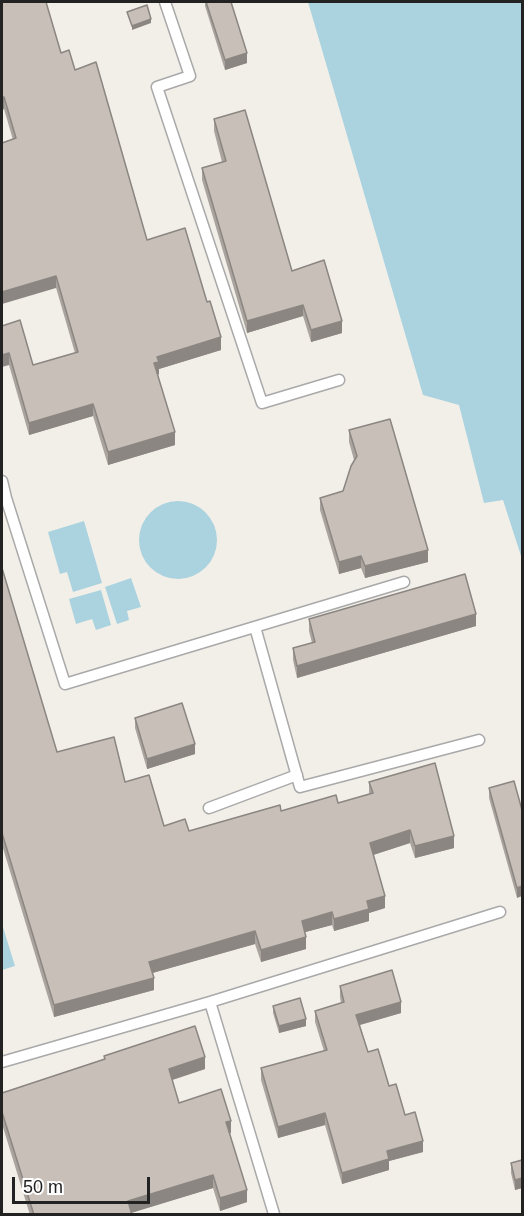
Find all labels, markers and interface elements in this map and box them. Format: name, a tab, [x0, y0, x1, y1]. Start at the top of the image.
scale bar	[15, 1165, 153, 1203]
text: 50 m	[23, 1177, 63, 1197]

